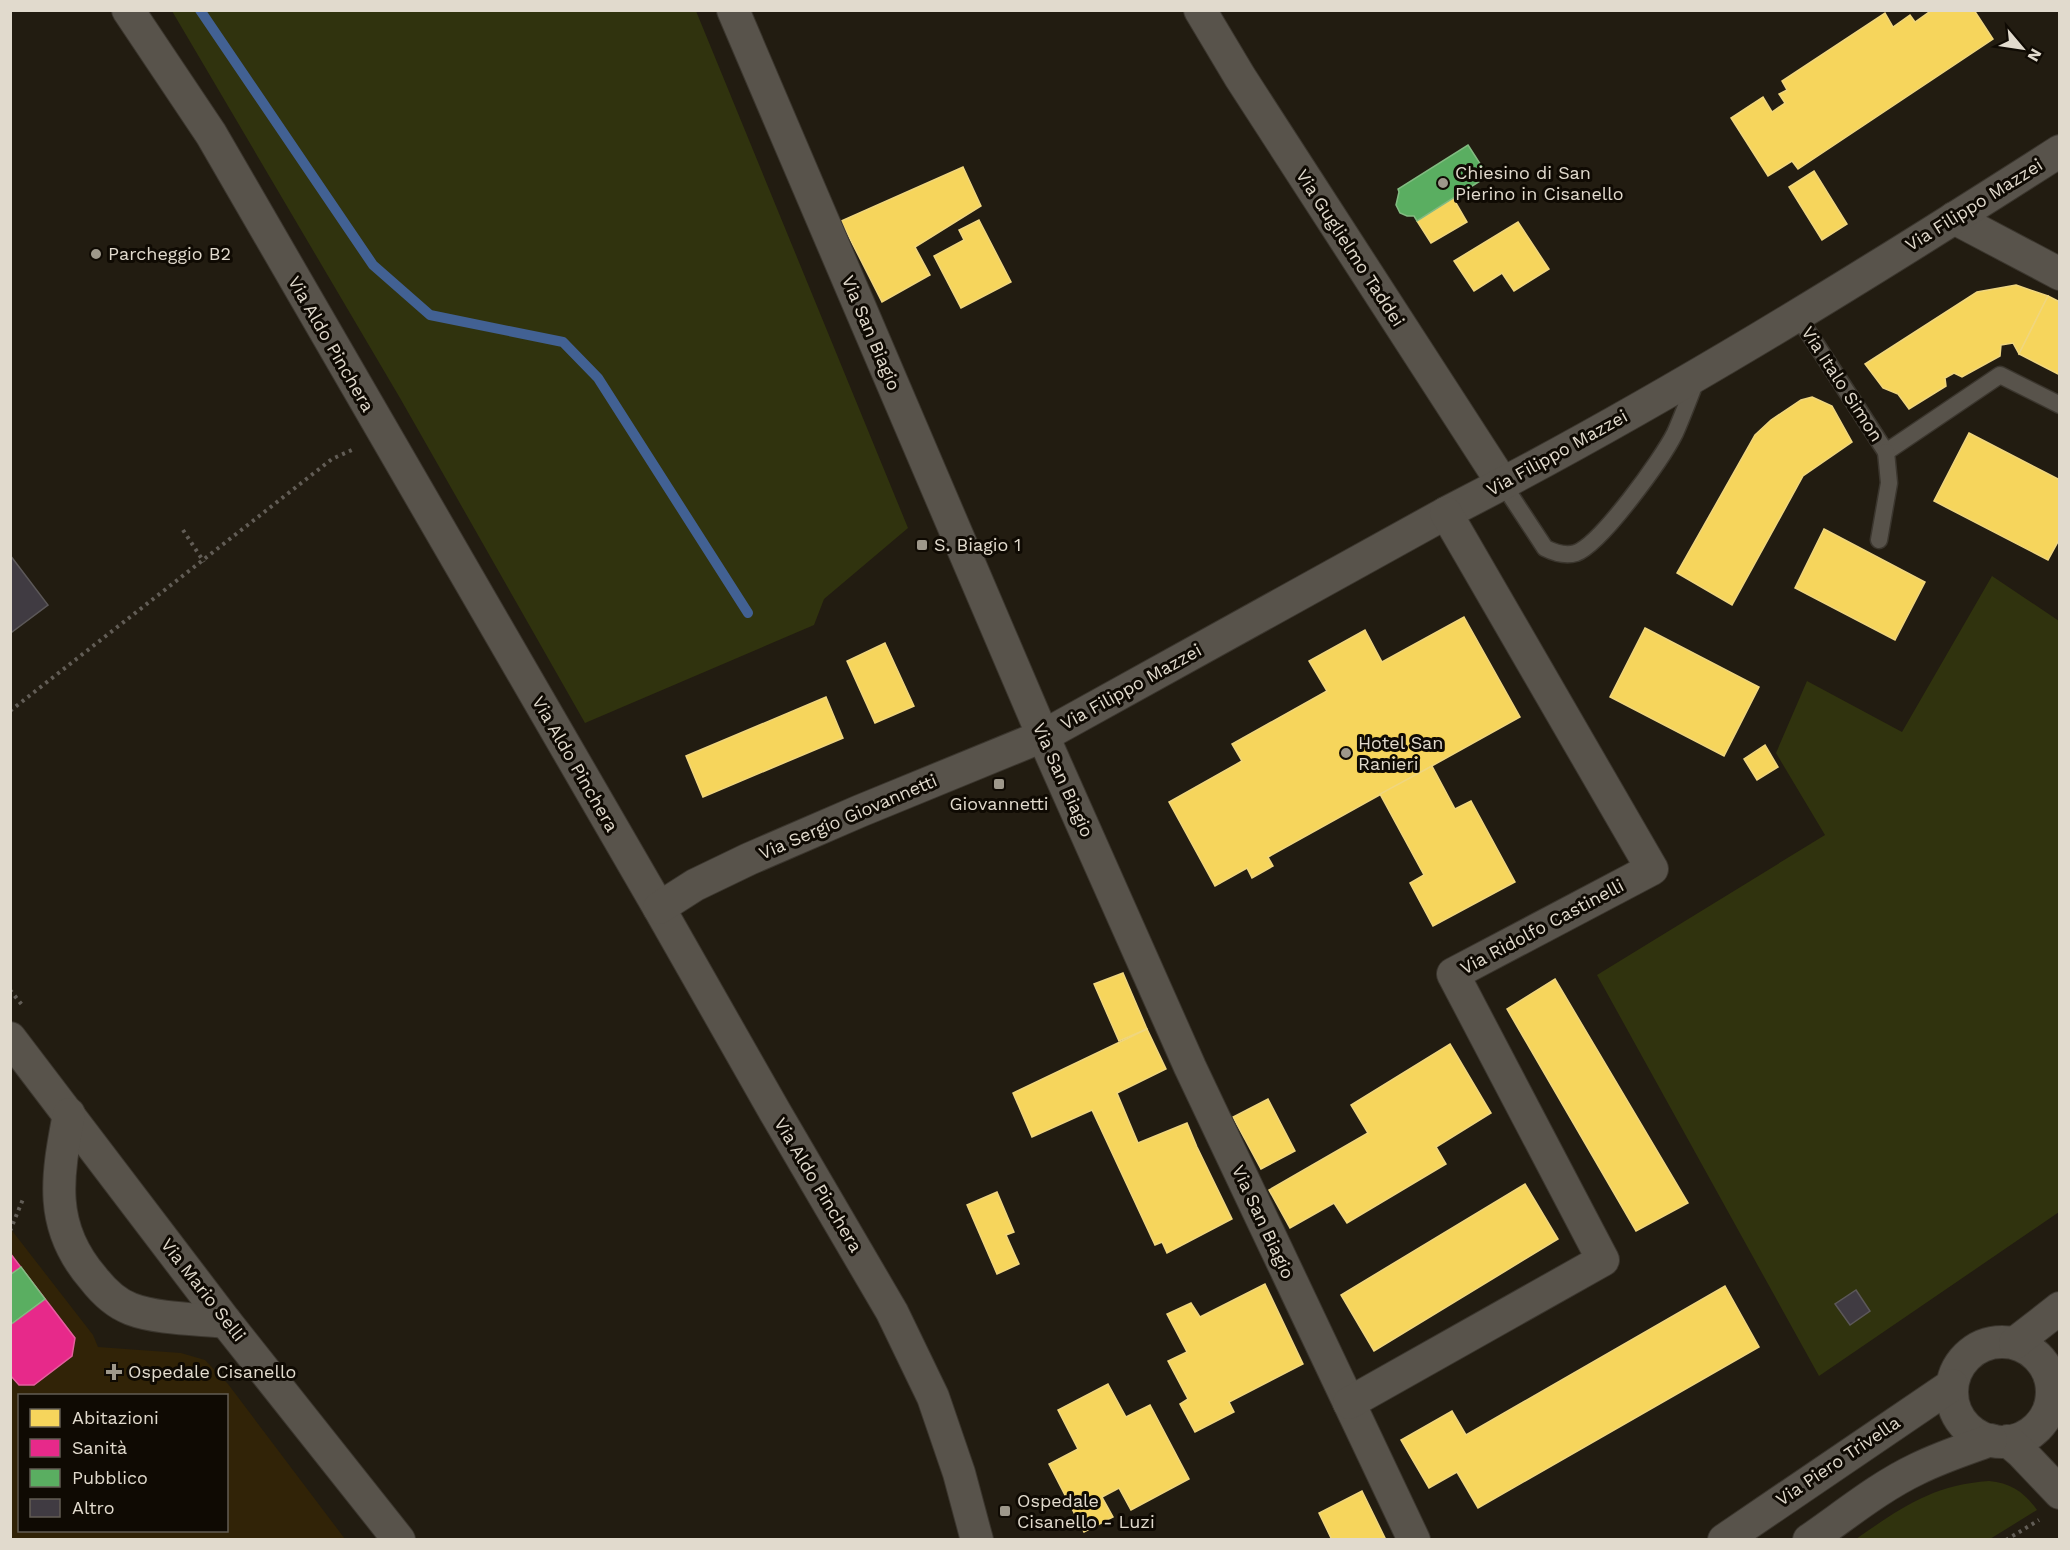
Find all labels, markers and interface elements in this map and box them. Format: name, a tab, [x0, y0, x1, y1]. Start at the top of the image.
north arrow	[1992, 18, 2052, 78]
text: N	[2023, 45, 2046, 65]
street label: Via Filippo Mazzei	[1901, 154, 2046, 255]
place label: Chiesino di San Pierino in Cisanello	[1455, 162, 1624, 204]
street label: Via Guglielmo Taddei	[1292, 165, 1409, 330]
marker: Chiesino di San Pierino in Cisanello	[1436, 176, 1450, 190]
place label: Parcheggio B2	[108, 243, 231, 264]
marker: Parcheggio B2	[89, 247, 103, 261]
street label: Via Aldo Pinchera	[284, 272, 379, 415]
street label: Via San Biagio	[838, 272, 905, 394]
street label: Via Italo Simon	[1797, 322, 1887, 445]
street label: Via Filippo Mazzei	[1483, 405, 1631, 500]
place label: S. Biagio 1	[934, 534, 1021, 555]
marker: S. Biagio 1	[915, 538, 929, 552]
street label: Via Filippo Mazzei	[1057, 639, 1205, 734]
street label: Via Aldo Pinchera	[528, 692, 623, 835]
street label: Via San Biagio	[1029, 719, 1098, 840]
place label: Hotel San Ranieri	[1358, 732, 1443, 774]
marker: Hotel San Ranieri	[1339, 746, 1353, 760]
street label: Via Sergio Giovannetti	[756, 769, 940, 864]
marker: Giovannetti	[992, 777, 1006, 791]
place label: Giovannetti	[949, 793, 1049, 814]
street label: Via Ridolfo Castinelli	[1456, 875, 1627, 979]
street label: Via Aldo Pinchera	[770, 1114, 867, 1256]
street label: Via San Biagio	[1228, 1162, 1299, 1282]
street label: Via Mario Selli	[157, 1234, 250, 1345]
place label: Ospedale Cisanello	[128, 1361, 296, 1382]
marker: Ospedale Cisanello	[105, 1363, 123, 1381]
legend	[18, 1394, 228, 1532]
text: Abitazioni	[72, 1407, 159, 1428]
street label: Via Piero Trivella	[1772, 1411, 1904, 1510]
text: Sanità	[72, 1437, 127, 1458]
text: Pubblico	[72, 1467, 148, 1488]
place label: Ospedale Cisanello - Luzi	[1017, 1490, 1155, 1532]
text: Altro	[72, 1497, 114, 1518]
marker: Ospedale Cisanello - Luzi	[998, 1504, 1012, 1518]

